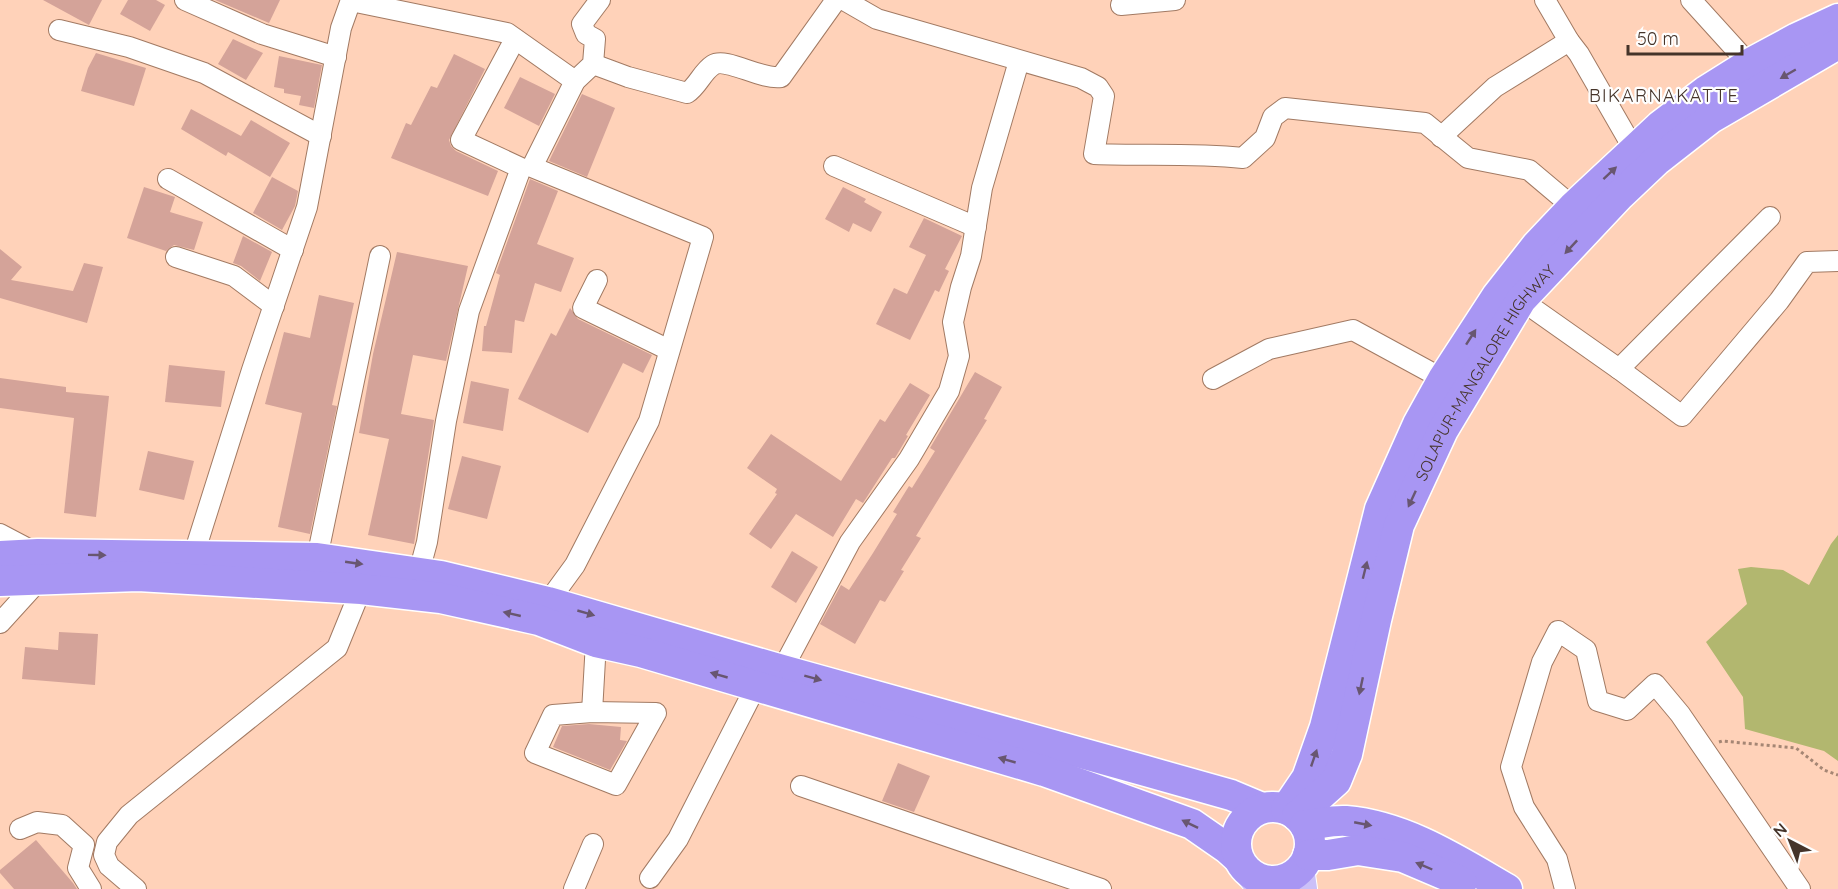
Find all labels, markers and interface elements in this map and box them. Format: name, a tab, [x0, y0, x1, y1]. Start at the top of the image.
scale bar	[1628, 18, 1742, 56]
text: 50 m	[1637, 27, 1679, 50]
one-way arrow	[1779, 68, 1796, 78]
district label: BIKARNAKATTE	[1589, 84, 1739, 107]
one-way arrow	[1603, 166, 1618, 180]
one-way arrow	[1565, 239, 1578, 254]
street label: SOLAPUR-MANGALORE HIGHWAY	[1411, 260, 1559, 484]
one-way arrow	[1465, 329, 1476, 345]
one-way arrow	[1407, 490, 1416, 507]
one-way arrow	[87, 550, 106, 560]
one-way arrow	[345, 559, 364, 568]
one-way arrow	[1360, 561, 1370, 579]
one-way arrow	[502, 609, 521, 618]
one-way arrow	[577, 609, 595, 618]
one-way arrow	[710, 670, 728, 679]
one-way arrow	[804, 674, 823, 684]
one-way arrow	[1356, 677, 1366, 696]
one-way arrow	[1310, 749, 1320, 767]
one-way arrow	[998, 755, 1016, 764]
north arrow	[1760, 811, 1820, 871]
text: N	[1769, 818, 1791, 841]
one-way arrow	[1182, 820, 1199, 829]
one-way arrow	[1353, 820, 1372, 829]
one-way arrow	[1415, 861, 1433, 871]

